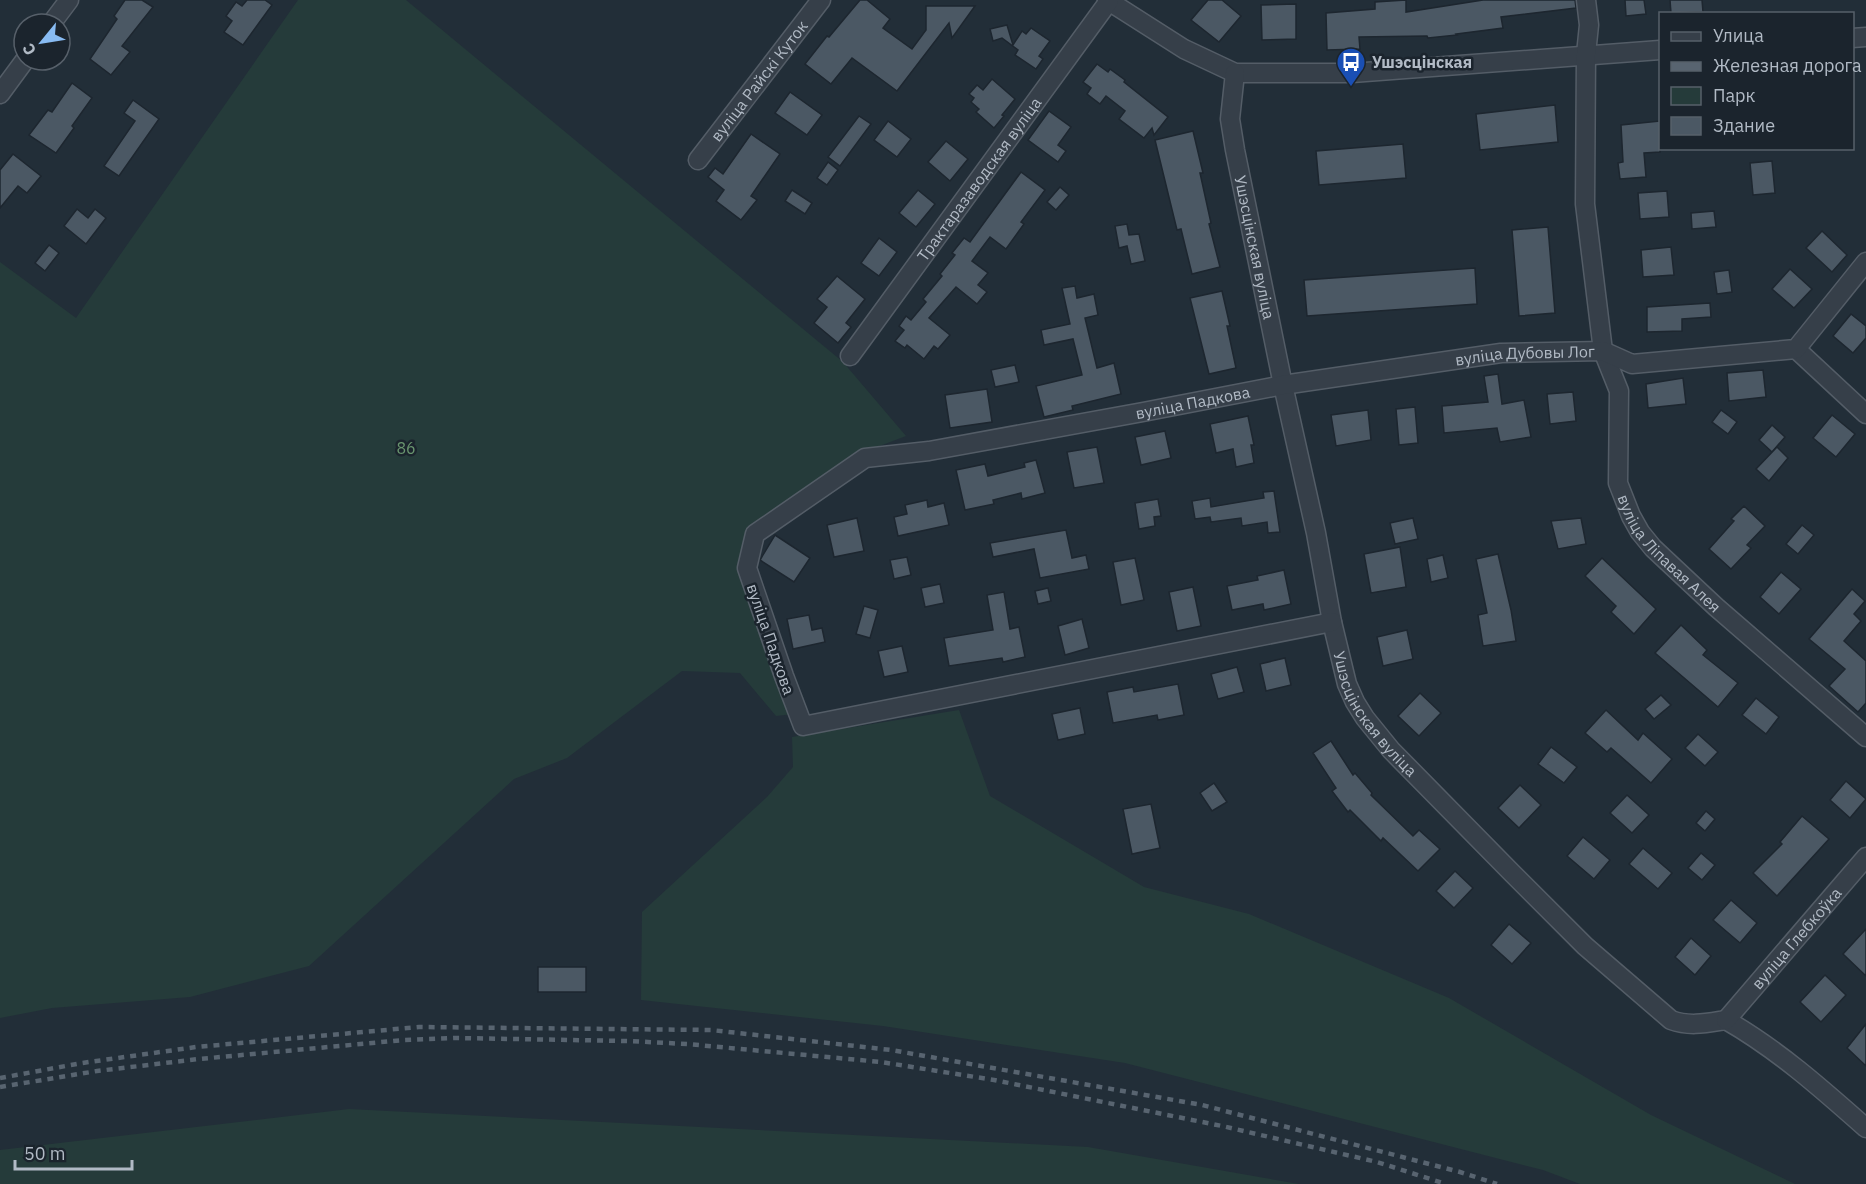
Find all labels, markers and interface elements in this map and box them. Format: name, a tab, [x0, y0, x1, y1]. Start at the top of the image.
north arrow	[12, 12, 72, 72]
legend	[1659, 12, 1854, 150]
street label: вуліца Райскі Куток	[706, 16, 812, 145]
text: Улица	[1713, 24, 1764, 47]
text: С	[18, 40, 40, 59]
bus stop icon: Ушэсцінская	[1335, 46, 1367, 88]
place label: Ушэсцінская	[1372, 52, 1472, 72]
text: Железная дорога	[1713, 54, 1862, 77]
text: Парк	[1713, 84, 1756, 107]
street label: Трактаразаводская вуліца	[913, 93, 1046, 265]
text: Здание	[1713, 114, 1775, 137]
street label: Ушэсцінская вуліца	[1230, 174, 1279, 321]
street label: вуліца Дубовы Лог	[1454, 341, 1595, 370]
street label: вуліца Падкова	[1134, 382, 1252, 423]
park label: 86	[396, 438, 416, 458]
street label: вуліца Ліпавая Алея	[1613, 491, 1725, 616]
street label: вуліца Падкова	[743, 581, 799, 697]
street label: Ушэсцінская вуліца	[1329, 649, 1422, 781]
street label: вуліца Глебкоўка	[1747, 883, 1846, 993]
scale bar	[15, 1133, 132, 1171]
text: 50 m	[24, 1142, 66, 1165]

